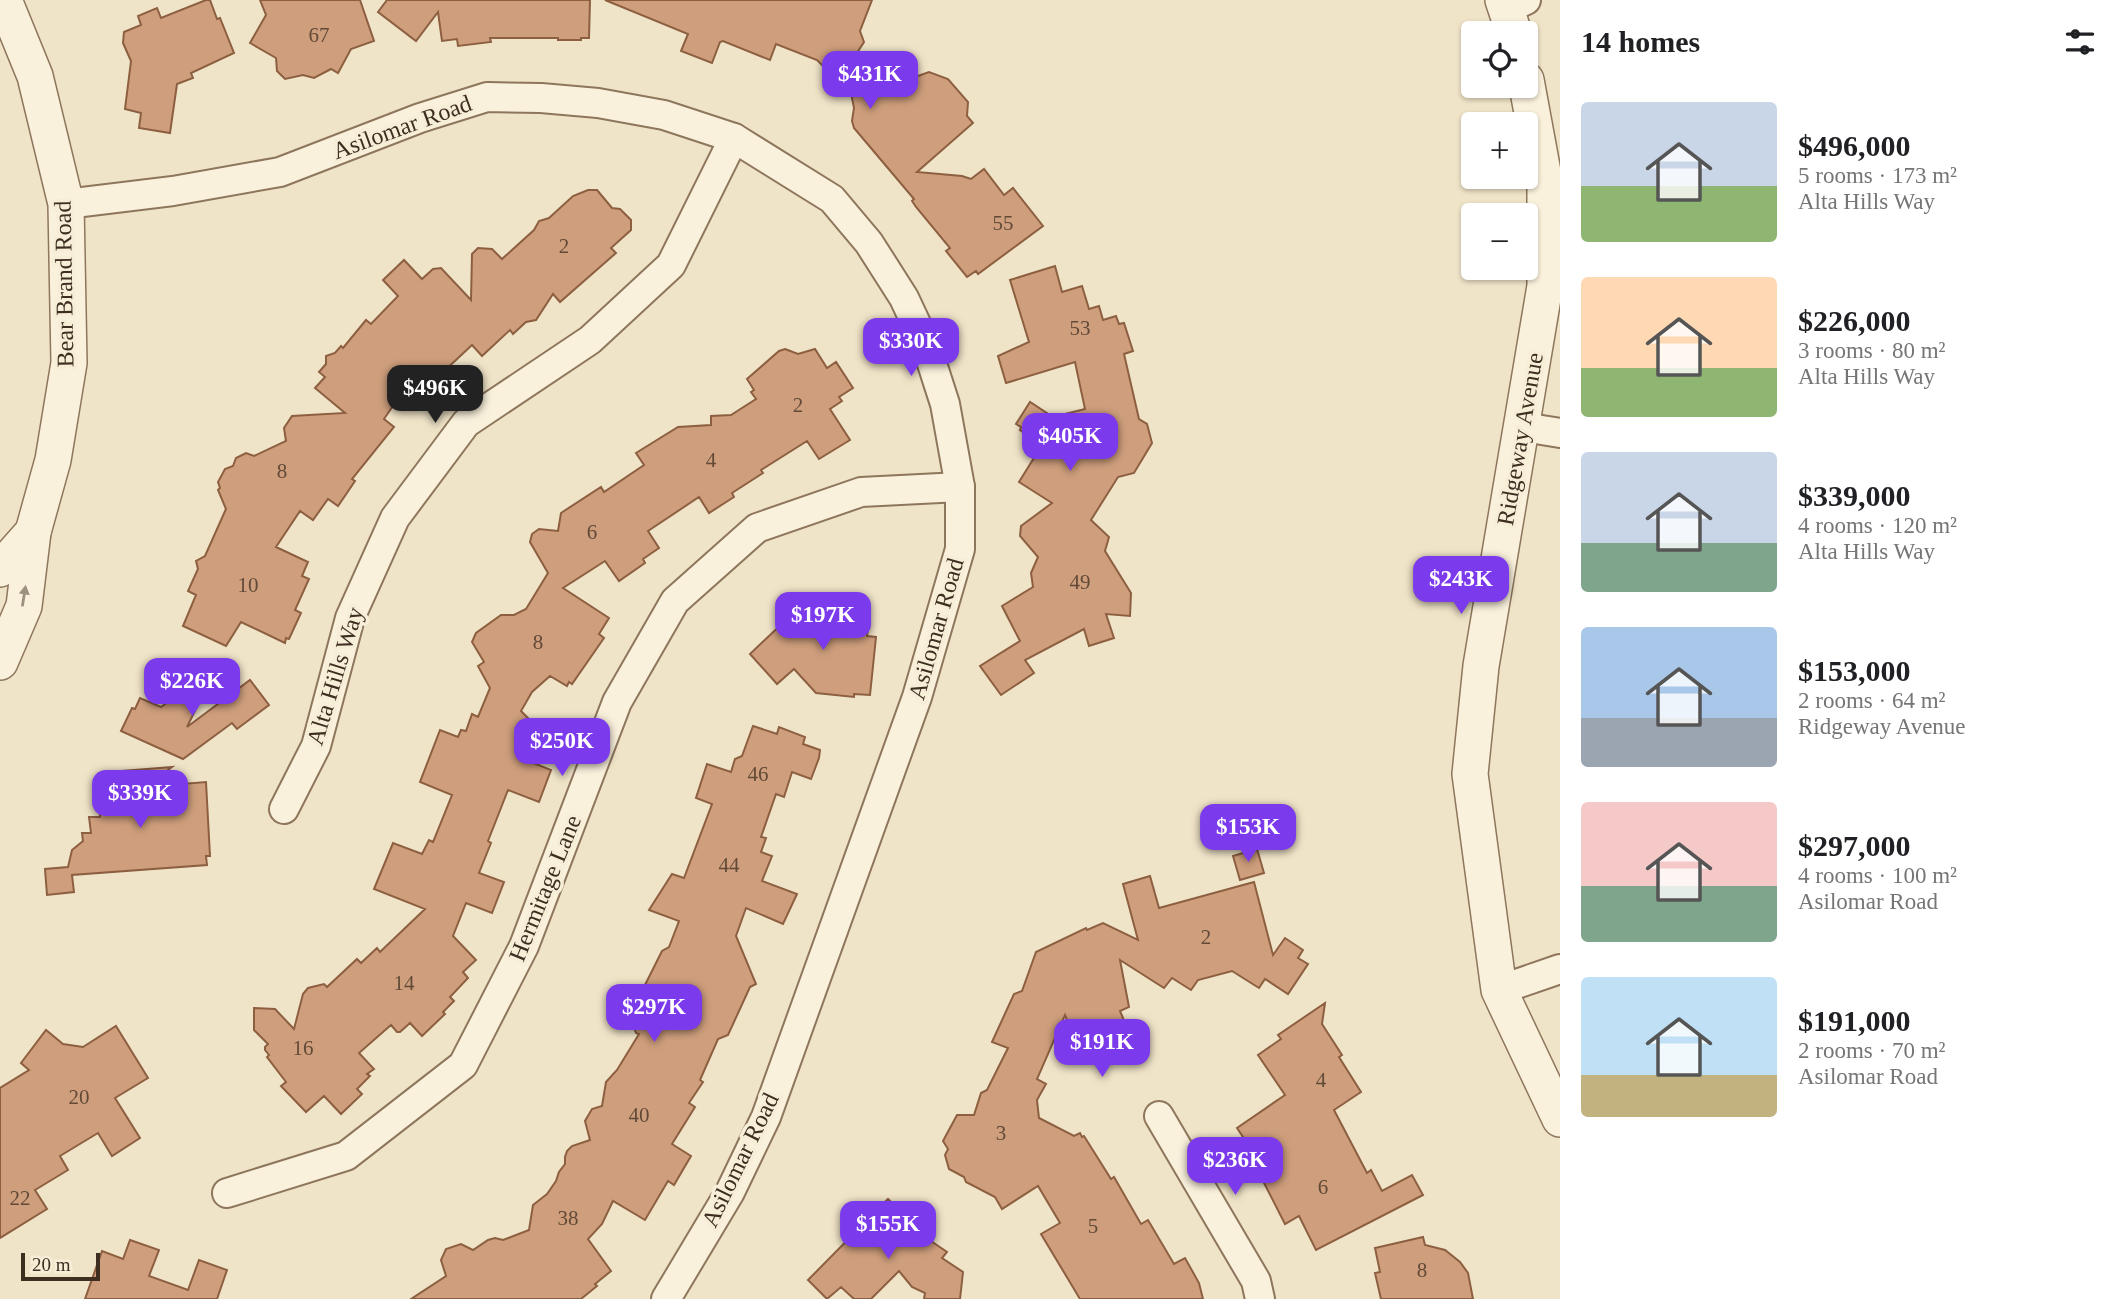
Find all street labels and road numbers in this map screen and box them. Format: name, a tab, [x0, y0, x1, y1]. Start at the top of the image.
street label: Asilomar Road	[329, 90, 475, 164]
street label: Bear Brand Road	[50, 200, 78, 368]
street label: Ridgeway Avenue	[1492, 351, 1548, 527]
street label: Asilomar Road	[903, 555, 969, 703]
street label: Alta Hills Way	[302, 604, 368, 748]
street label: Hermitage Lane	[504, 811, 586, 965]
street label: Asilomar Road	[696, 1089, 784, 1231]

